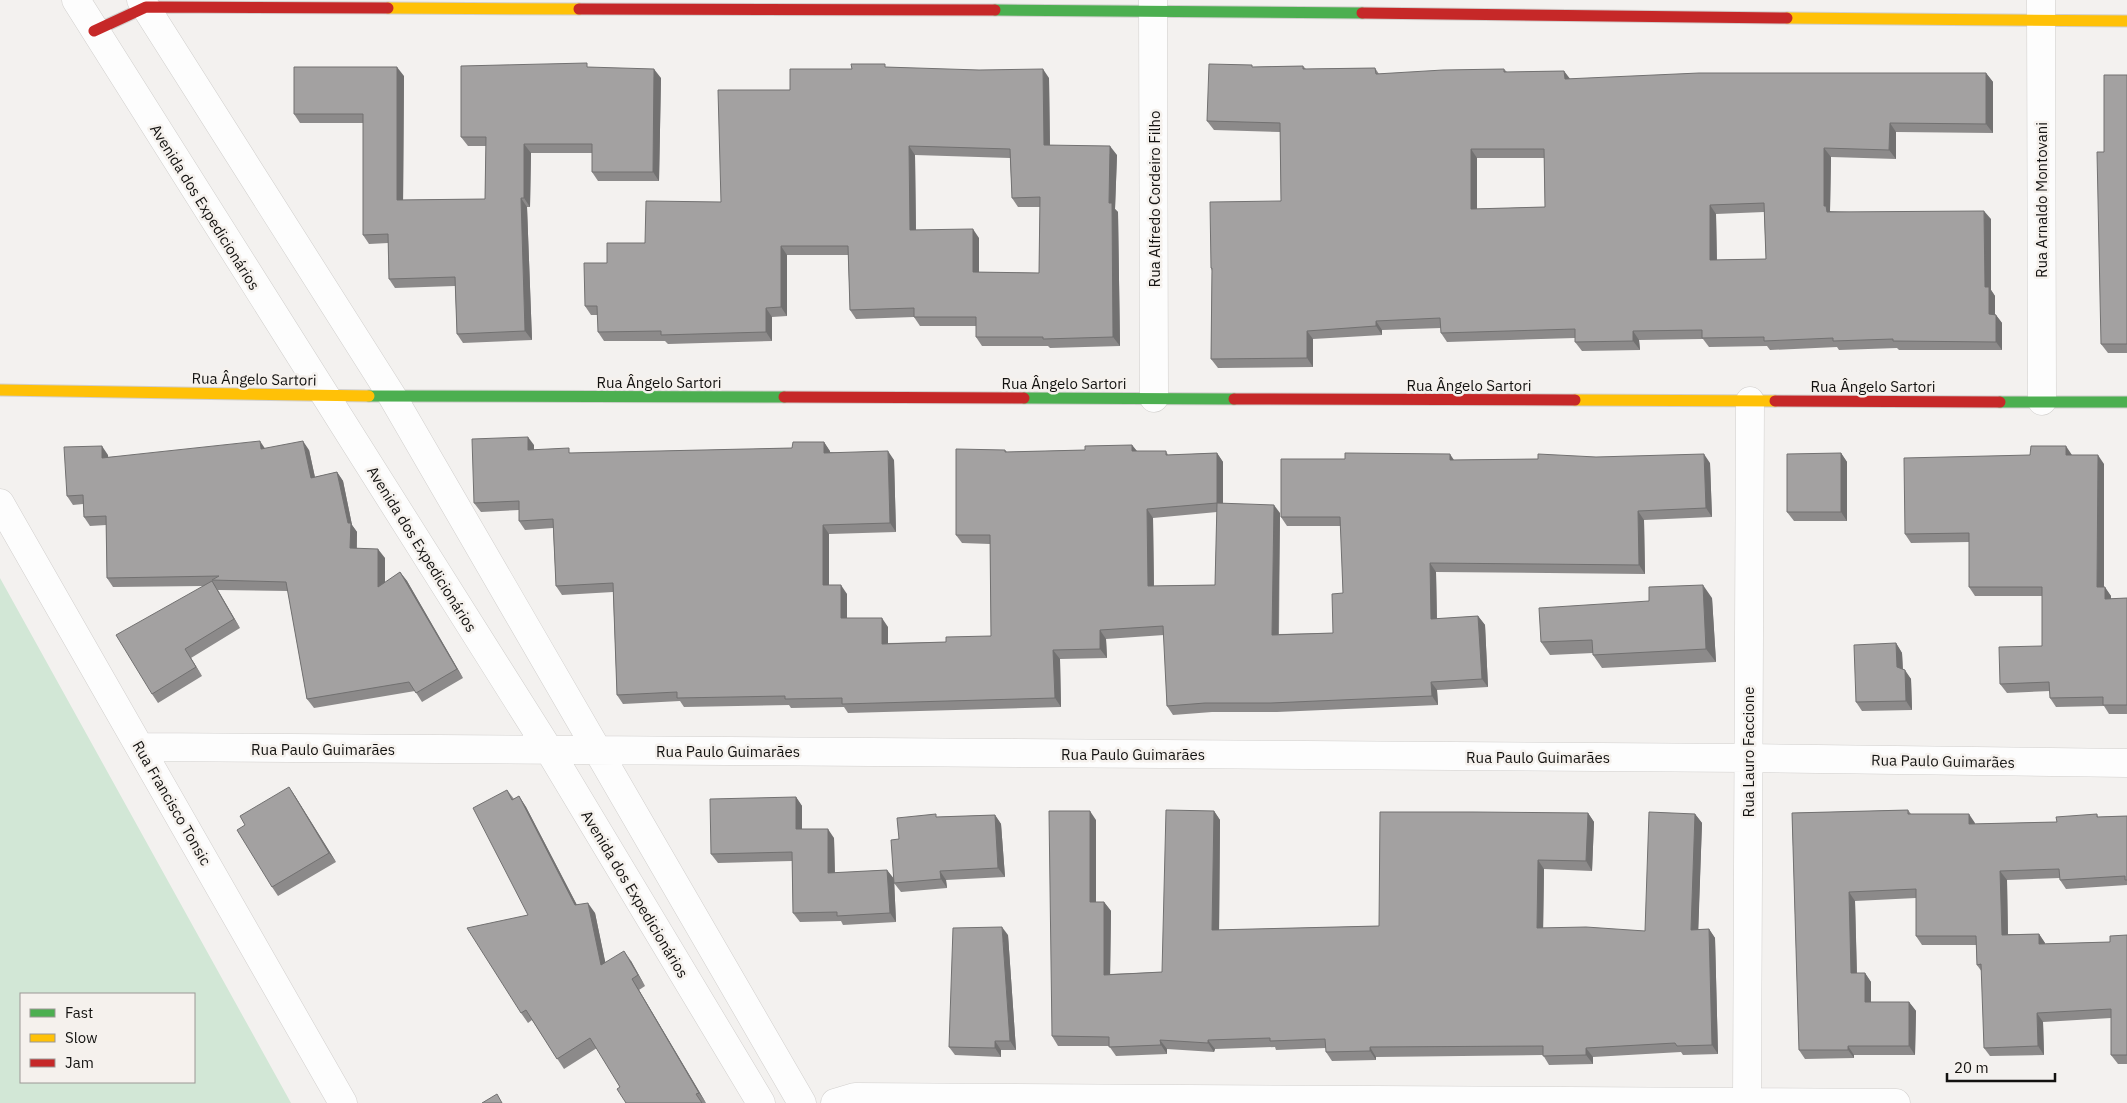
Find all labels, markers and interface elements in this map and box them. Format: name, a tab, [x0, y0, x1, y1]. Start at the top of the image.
street label: Rua Alfredo Cordeiro Filho	[1145, 111, 1164, 287]
street label: Avenida dos Expedicionários	[146, 120, 264, 294]
street label: Rua Arnaldo Montovani	[2032, 122, 2051, 278]
street label: Rua Ângelo Sartori	[191, 368, 317, 390]
street label: Rua Ângelo Sartori	[596, 373, 722, 392]
street label: Rua Ângelo Sartori	[1001, 374, 1127, 393]
street label: Rua Ângelo Sartori	[1406, 376, 1532, 395]
street label: Rua Ângelo Sartori	[1810, 377, 1936, 396]
street label: Avenida dos Expedicionários	[363, 462, 481, 636]
street label: Rua Lauro Faccione	[1739, 687, 1758, 817]
street label: Rua Francisco Tonsic	[129, 737, 216, 869]
street label: Rua Paulo Guimarães	[251, 740, 395, 759]
street label: Rua Paulo Guimarães	[656, 742, 800, 761]
street label: Rua Paulo Guimarães	[1061, 745, 1205, 764]
street label: Rua Paulo Guimarães	[1466, 748, 1610, 767]
street label: Rua Paulo Guimarães	[1871, 750, 2015, 772]
street label: Avenida dos Expedicionários	[577, 807, 693, 981]
legend	[20, 993, 195, 1083]
text: Fast	[65, 1003, 93, 1022]
text: Slow	[65, 1028, 98, 1047]
scale bar	[1947, 1050, 2054, 1082]
text: Jam	[65, 1053, 94, 1072]
text: 20 m	[1954, 1058, 1989, 1077]

